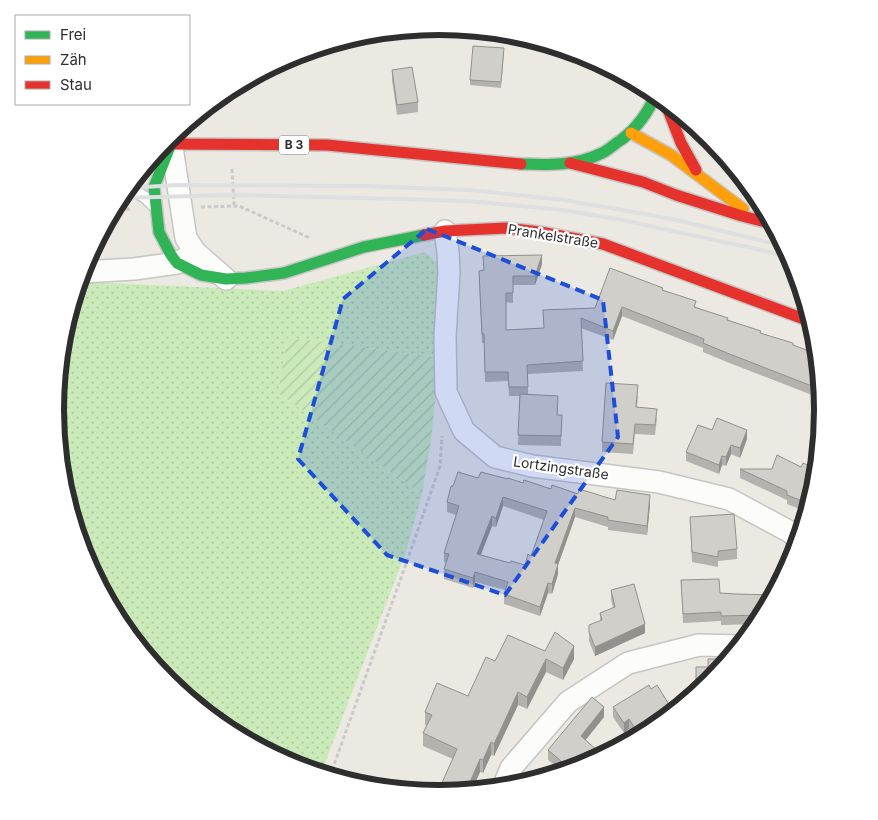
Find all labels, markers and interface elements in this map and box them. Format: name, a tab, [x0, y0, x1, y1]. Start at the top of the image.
legend	[15, 15, 190, 105]
text: Frei	[60, 25, 86, 44]
text: Zäh	[60, 50, 87, 69]
text: Stau	[60, 75, 92, 94]
road number: B 3	[279, 136, 309, 154]
street label: Prankelstraße	[507, 220, 599, 251]
street label: Lortzingstraße	[512, 452, 610, 483]

